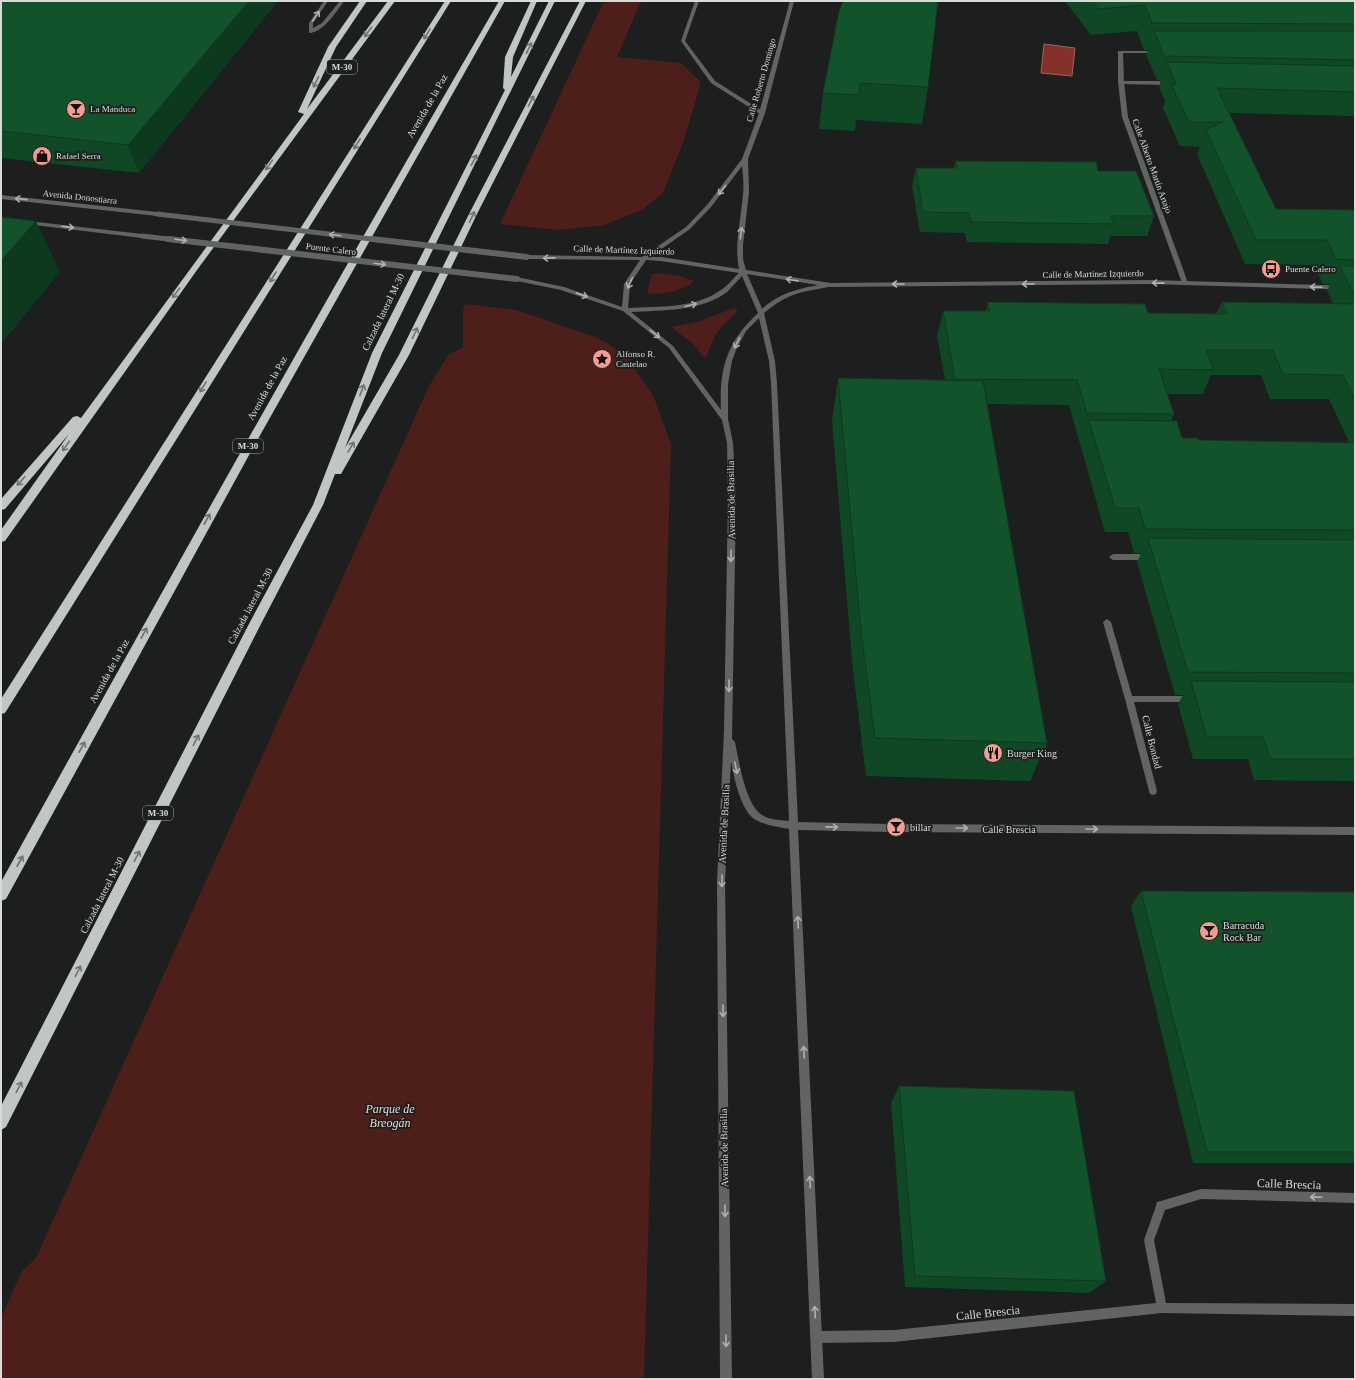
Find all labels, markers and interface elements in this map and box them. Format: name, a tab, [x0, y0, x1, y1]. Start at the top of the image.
one-way arrow	[312, 10, 320, 21]
one-way arrow	[364, 27, 373, 38]
one-way arrow	[422, 28, 430, 40]
street label: Calle Roberto Domingo	[744, 37, 778, 123]
one-way arrow	[526, 42, 533, 54]
road number: M-30	[327, 60, 357, 74]
street label: Avenida de la Paz	[404, 72, 450, 140]
one-way arrow	[312, 76, 319, 88]
one-way arrow	[528, 95, 536, 107]
bar icon: La Manduca	[65, 98, 87, 120]
place label: La Manduca	[90, 104, 135, 114]
street label: Calle Alberto Martín Artajo	[1130, 117, 1174, 215]
one-way arrow	[353, 138, 361, 149]
shop icon: Rafael Serra	[31, 145, 53, 167]
place label: Rafael Serra	[56, 151, 101, 161]
one-way arrow	[471, 154, 478, 166]
one-way arrow	[265, 159, 273, 170]
one-way arrow	[717, 184, 726, 195]
street label: Avenida Donostiarra	[42, 188, 118, 206]
one-way arrow	[15, 196, 28, 203]
one-way arrow	[469, 211, 476, 223]
one-way arrow	[61, 223, 74, 231]
one-way arrow	[737, 227, 745, 240]
one-way arrow	[329, 231, 342, 239]
one-way arrow	[174, 237, 187, 244]
street label: Puente Calero	[305, 241, 357, 257]
street label: Calle de Martínez Izquierdo	[573, 243, 675, 257]
one-way arrow	[543, 254, 556, 262]
bus stop icon: Puente Calero	[1260, 258, 1282, 280]
one-way arrow	[373, 260, 386, 267]
place label: Puente Calero	[1285, 264, 1336, 274]
street label: Calle de Martínez Izquierdo	[1042, 268, 1144, 280]
one-way arrow	[268, 271, 276, 283]
street label: Calzada lateral M-30	[360, 272, 406, 352]
one-way arrow	[626, 276, 633, 288]
one-way arrow	[786, 276, 799, 284]
one-way arrow	[1152, 279, 1165, 287]
one-way arrow	[1022, 280, 1035, 287]
one-way arrow	[892, 281, 905, 288]
one-way arrow	[1310, 283, 1323, 291]
one-way arrow	[172, 287, 180, 298]
one-way arrow	[575, 292, 588, 299]
one-way arrow	[685, 300, 698, 308]
one-way arrow	[412, 328, 419, 340]
one-way arrow	[650, 330, 661, 339]
one-way arrow	[733, 337, 740, 349]
place icon: Alfonso R. Castelao	[591, 348, 613, 370]
place label: Alfonso R. Castelao	[616, 349, 656, 369]
street label: Avenida de la Paz	[245, 353, 289, 422]
one-way arrow	[199, 381, 207, 393]
one-way arrow	[359, 385, 367, 397]
road number: M-30	[233, 439, 263, 453]
one-way arrow	[62, 440, 70, 451]
one-way arrow	[348, 441, 356, 453]
street label: Avenida de Brasilia	[725, 460, 737, 539]
one-way arrow	[16, 476, 26, 486]
one-way arrow	[204, 513, 212, 525]
one-way arrow	[727, 549, 735, 562]
street label: Calzada lateral M-30	[225, 566, 275, 646]
one-way arrow	[141, 627, 148, 639]
street label: Avenida de la Paz	[87, 636, 131, 705]
one-way arrow	[725, 679, 733, 692]
street label: Calle Bondad	[1140, 714, 1164, 770]
one-way arrow	[192, 734, 200, 746]
one-way arrow	[78, 741, 86, 753]
restaurant icon: Burger King	[982, 742, 1004, 764]
place label: Burger King	[1007, 748, 1057, 759]
one-way arrow	[732, 761, 740, 774]
street label: Avenida de Brasilia	[716, 784, 732, 864]
road number: M-30	[143, 806, 173, 820]
bar icon: billar	[885, 816, 907, 838]
place label: billar	[910, 822, 932, 833]
one-way arrow	[825, 823, 838, 830]
one-way arrow	[955, 824, 968, 832]
street label: Calle Brescia	[982, 824, 1036, 835]
one-way arrow	[1085, 825, 1098, 833]
one-way arrow	[133, 850, 141, 862]
one-way arrow	[16, 855, 24, 867]
street label: Calzada lateral M-30	[78, 855, 126, 935]
one-way arrow	[718, 874, 725, 887]
one-way arrow	[794, 916, 802, 929]
bar icon: Barracuda Rock Bar	[1198, 920, 1220, 942]
place label: Barracuda Rock Bar	[1223, 920, 1265, 943]
one-way arrow	[74, 966, 82, 978]
one-way arrow	[719, 1004, 727, 1017]
one-way arrow	[800, 1046, 807, 1059]
one-way arrow	[15, 1081, 23, 1093]
park label: Parque de Breogán	[364, 1102, 415, 1130]
street label: Avenida de Brasilia	[718, 1108, 730, 1187]
one-way arrow	[806, 1176, 813, 1189]
street label: Calle Brescia	[1257, 1176, 1322, 1192]
one-way arrow	[1310, 1194, 1323, 1201]
one-way arrow	[721, 1204, 729, 1217]
street label: Calle Brescia	[955, 1303, 1021, 1323]
one-way arrow	[812, 1306, 819, 1319]
one-way arrow	[722, 1334, 730, 1347]

